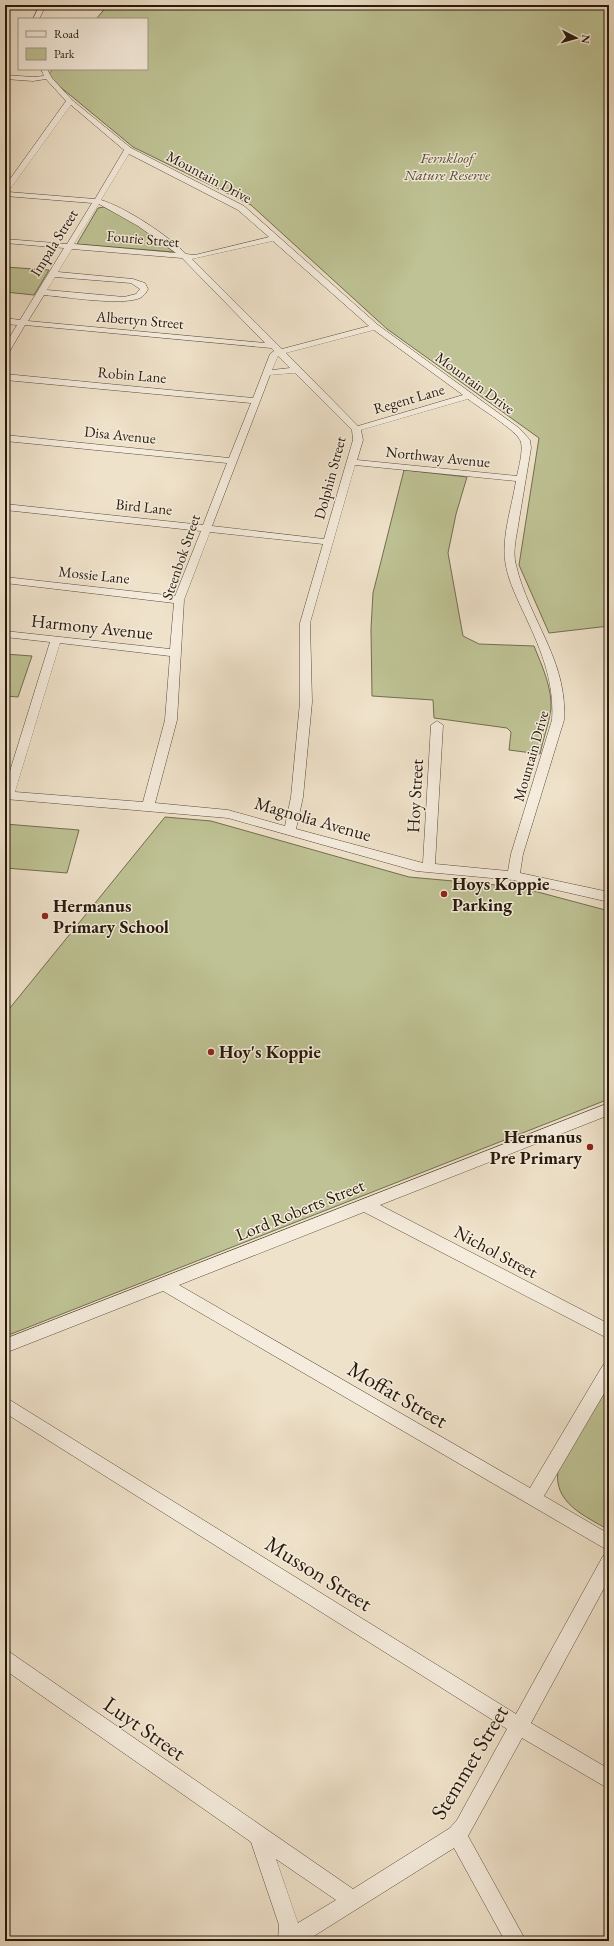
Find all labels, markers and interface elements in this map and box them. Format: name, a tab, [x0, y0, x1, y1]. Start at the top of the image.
legend	[18, 18, 148, 70]
north arrow	[556, 18, 596, 58]
text: Road	[54, 26, 80, 42]
text: N	[579, 34, 593, 44]
text: Park	[54, 46, 75, 62]
street label: Mountain Drive	[163, 146, 255, 207]
park label: Fernkloof Nature Reserve	[403, 148, 491, 184]
street label: Impala Street	[25, 205, 82, 280]
street label: Fourie Street	[106, 226, 181, 251]
street label: Albertyn Street	[95, 306, 185, 333]
street label: Mountain Drive	[432, 347, 519, 418]
street label: Robin Lane	[97, 362, 167, 387]
street label: Regent Lane	[371, 379, 447, 418]
street label: Disa Avenue	[83, 421, 157, 448]
street label: Dolphin Street	[309, 434, 350, 521]
street label: Northway Avenue	[385, 442, 491, 471]
street label: Bird Lane	[115, 494, 173, 519]
street label: Steenbok Street	[157, 511, 204, 602]
street label: Mossie Lane	[58, 561, 131, 588]
street label: Harmony Avenue	[30, 609, 154, 644]
street label: Mountain Drive	[508, 708, 553, 804]
street label: Hoy Street	[401, 758, 428, 834]
street label: Magnolia Avenue	[252, 791, 374, 846]
place label: Hoys Koppie Parking	[452, 872, 550, 916]
marker: Hoys Koppie Parking	[439, 889, 449, 899]
place label: Hermanus Primary School	[53, 894, 169, 938]
marker: Hermanus Primary School	[40, 911, 50, 921]
place label: Hoy's Koppie	[219, 1040, 321, 1063]
marker: Hoy's Koppie	[206, 1047, 216, 1057]
place label: Hermanus Pre Primary	[490, 1125, 582, 1169]
marker: Hermanus Pre Primary	[585, 1142, 595, 1152]
street label: Lord Roberts Street	[232, 1173, 368, 1246]
street label: Nichol Street	[450, 1220, 542, 1283]
street label: Moffat Street	[343, 1354, 453, 1435]
street label: Musson Street	[260, 1529, 378, 1618]
street label: Luyt Street	[98, 1690, 191, 1767]
street label: Stemmet Street	[424, 1700, 515, 1825]

